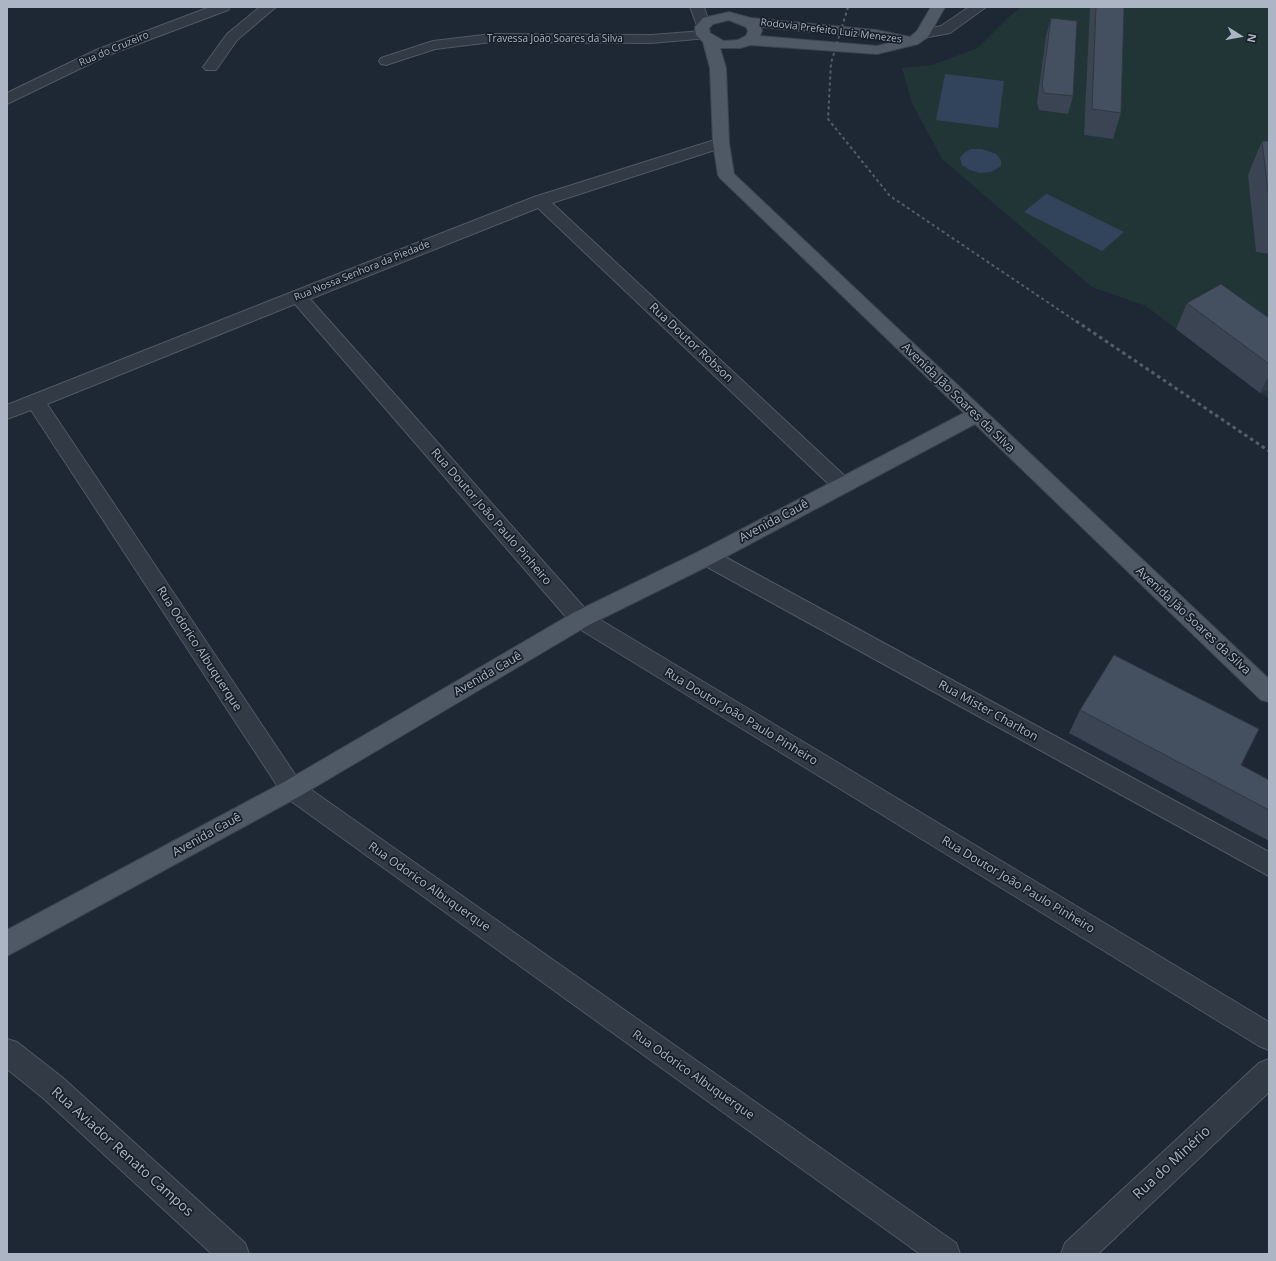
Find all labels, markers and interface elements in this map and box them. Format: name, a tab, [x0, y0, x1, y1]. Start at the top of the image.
street label: Rodovia Prefeito Luiz Menezes	[760, 16, 902, 46]
north arrow	[1220, 16, 1260, 56]
street label: Rua do Cruzeiro	[77, 29, 151, 69]
street label: Travessa João Soares da Silva	[487, 33, 623, 45]
text: N	[1244, 33, 1260, 44]
street label: Rua Nossa Senhora da Piedade	[292, 238, 432, 304]
street label: Rua Doutor Robson	[646, 300, 736, 386]
street label: Avenida Jão Soares da Silva	[899, 340, 1017, 456]
street label: Rua Doutor João Paulo Pinheiro	[428, 446, 554, 588]
street label: Avenida Cauê	[737, 497, 811, 545]
street label: Avenida Jão Soares da Silva	[1133, 564, 1253, 678]
street label: Rua Odorico Albuquerque	[153, 584, 245, 714]
street label: Avenida Cauê	[451, 649, 525, 699]
street label: Rua Doutor João Paulo Pinheiro	[662, 665, 820, 769]
street label: Rua Mister Charlton	[936, 678, 1040, 744]
street label: Avenida Cauê	[170, 810, 244, 860]
street label: Rua Doutor João Paulo Pinheiro	[939, 833, 1097, 937]
street label: Rua Odorico Albuquerque	[365, 839, 493, 935]
street label: Rua Odorico Albuquerque	[629, 1027, 757, 1123]
street label: Rua Aviador Renato Campos	[48, 1084, 196, 1220]
street label: Rua do Minério	[1130, 1123, 1214, 1203]

